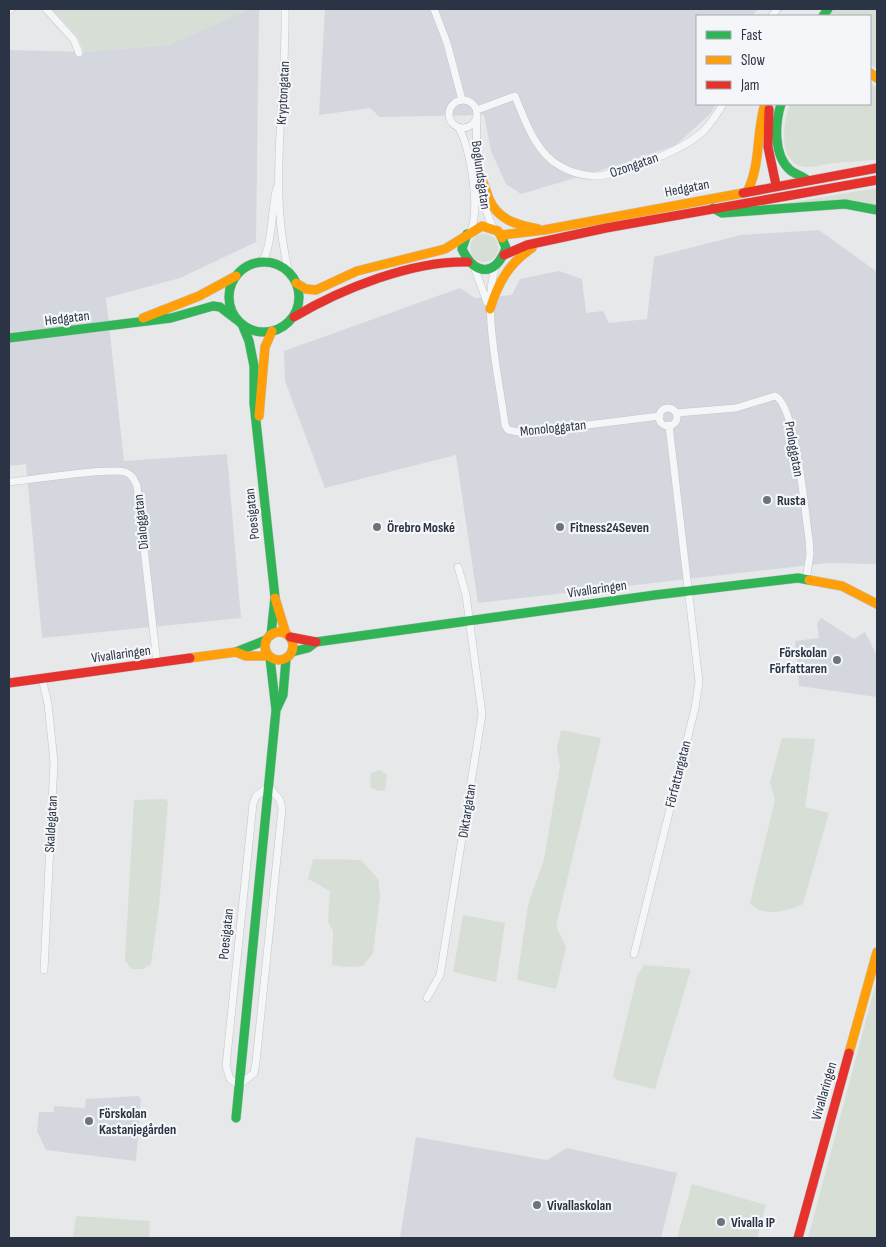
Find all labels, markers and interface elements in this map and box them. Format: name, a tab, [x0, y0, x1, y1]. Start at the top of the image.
legend	[696, 15, 871, 105]
text: Fast	[741, 26, 763, 45]
text: Slow	[741, 51, 765, 70]
street label: Kryptongatan	[273, 61, 293, 125]
text: Jam	[740, 76, 759, 95]
street label: Boglundsgatan	[468, 140, 494, 210]
street label: Ozongatan	[608, 149, 660, 181]
street label: Hedgatan	[663, 175, 711, 201]
street label: Hedgatan	[44, 307, 90, 329]
street label: Monologgatan	[519, 416, 587, 440]
street label: Prologgatan	[781, 420, 807, 478]
street label: Poesigatan	[241, 488, 263, 540]
place label: Rusta	[777, 492, 806, 509]
street label: Dialoggatan	[130, 494, 152, 550]
marker: Rusta	[761, 494, 773, 506]
place label: Örebro Moské	[387, 519, 455, 536]
place label: Fitness24Seven	[570, 519, 649, 536]
marker: Örebro Moské	[371, 521, 383, 533]
marker: Fitness24Seven	[554, 521, 566, 533]
street label: Vivallaringen	[566, 576, 628, 602]
street label: Vivallaringen	[90, 641, 152, 667]
place label: Förskolan Författaren	[769, 644, 827, 677]
marker: Förskolan Författaren	[831, 654, 843, 666]
street label: Författargatan	[661, 739, 695, 809]
street label: Diktargatan	[454, 783, 480, 839]
street label: Skaldegatan	[41, 795, 61, 853]
street label: Poesigatan	[215, 908, 237, 960]
street label: Vivallaringen	[808, 1060, 840, 1122]
place label: Förskolan Kastanjegården	[99, 1105, 176, 1138]
marker: Förskolan Kastanjegården	[83, 1115, 95, 1127]
place label: Vivallaskolan	[547, 1197, 611, 1214]
marker: Vivallaskolan	[531, 1199, 543, 1211]
place label: Vivalla IP	[731, 1214, 775, 1231]
marker: Vivalla IP	[715, 1216, 727, 1228]

